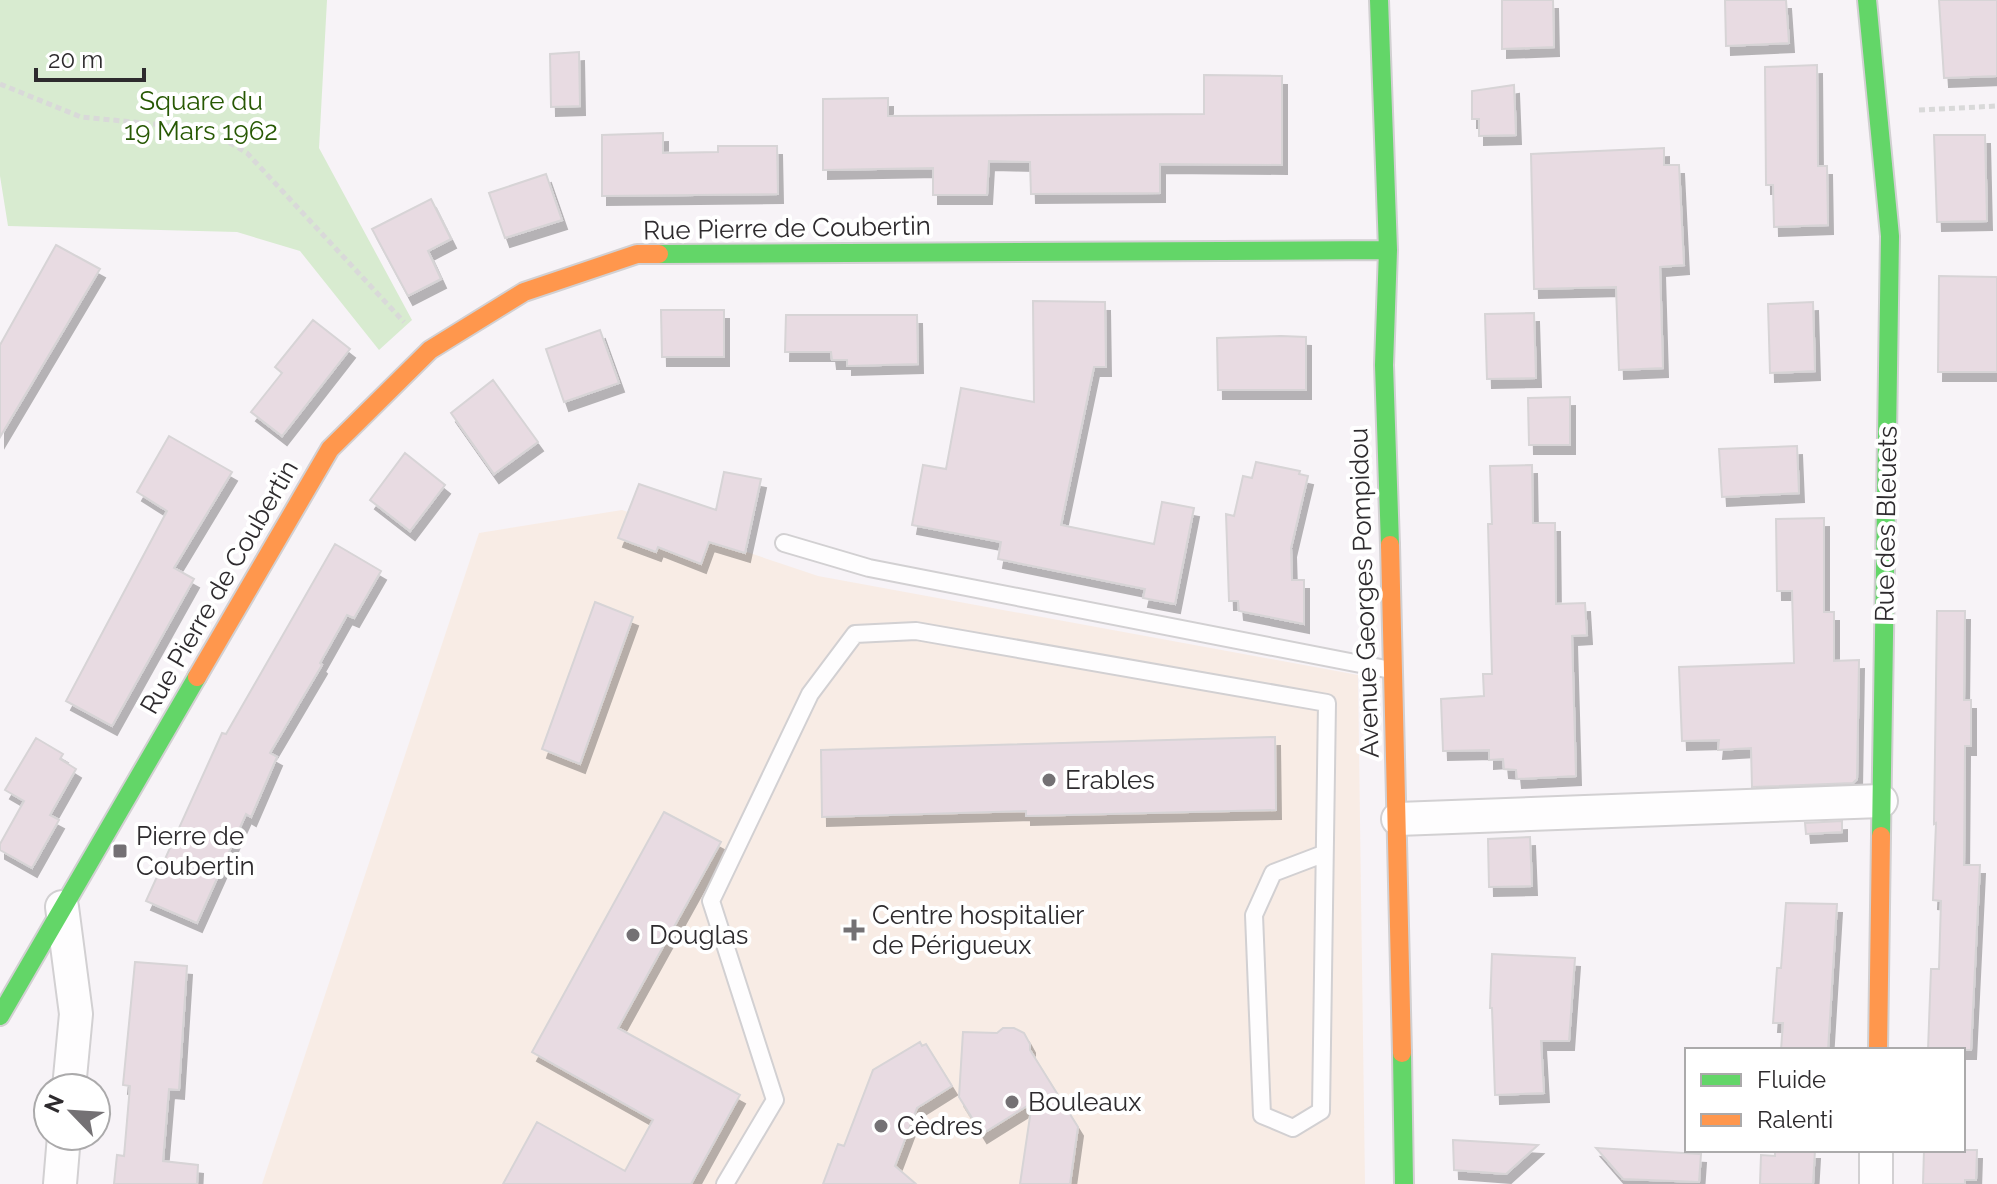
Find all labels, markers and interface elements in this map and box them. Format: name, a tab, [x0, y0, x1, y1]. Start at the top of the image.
scale bar	[36, 32, 144, 82]
text: 20 m	[48, 45, 103, 74]
park label: Square du 19 Mars 1962	[124, 86, 278, 146]
street label: Rue Pierre de Coubertin	[643, 210, 931, 246]
street label: Rue des Bleuets	[1869, 426, 1903, 622]
street label: Avenue Georges Pompidou	[1343, 427, 1385, 759]
street label: Rue Pierre de Coubertin	[134, 455, 304, 719]
place label: Erables	[1065, 765, 1155, 795]
marker: Erables	[1040, 771, 1058, 789]
place label: Pierre de Coubertin	[136, 821, 255, 881]
marker: Pierre de Coubertin	[111, 842, 129, 860]
place label: Centre hospitalier de Périgueux	[872, 900, 1084, 960]
marker: Centre hospitalier de Périgueux	[843, 919, 865, 941]
place label: Douglas	[649, 920, 748, 950]
marker: Douglas	[624, 926, 642, 944]
legend	[1685, 1048, 1965, 1152]
text: Fluide	[1757, 1065, 1826, 1094]
north arrow	[32, 1072, 112, 1152]
place label: Bouleaux	[1028, 1087, 1141, 1117]
text: N	[39, 1090, 69, 1117]
marker: Bouleaux	[1003, 1093, 1021, 1111]
text: Ralenti	[1757, 1105, 1833, 1134]
place label: Cèdres	[897, 1111, 983, 1141]
marker: Cèdres	[872, 1117, 890, 1135]

